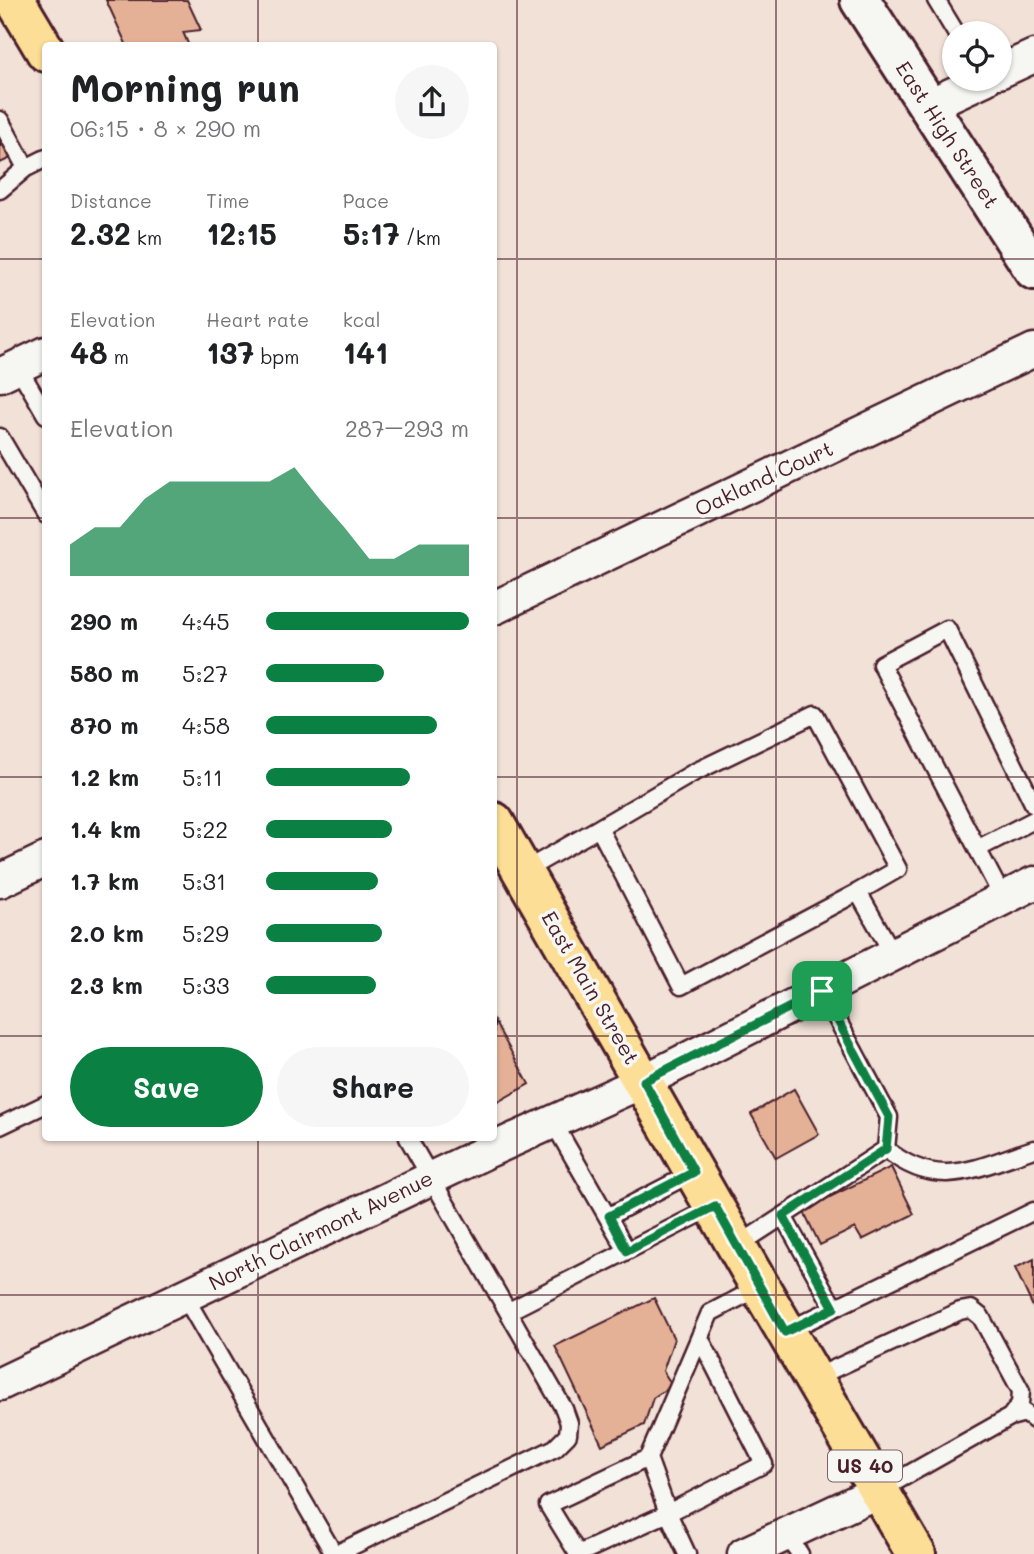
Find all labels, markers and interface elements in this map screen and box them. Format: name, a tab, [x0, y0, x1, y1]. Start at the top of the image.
map controls	[942, 21, 1012, 91]
button: locate	[942, 21, 1012, 91]
street label: East High Street	[891, 55, 1006, 213]
text: Morning run	[70, 62, 300, 112]
button: share	[395, 65, 469, 139]
text: 06:15 · 8 × 290 m	[70, 113, 261, 143]
text: Distance	[70, 188, 152, 213]
text: Time	[206, 188, 250, 213]
text: Pace	[343, 188, 389, 213]
text: 2.32	[70, 213, 131, 253]
text: 12:15	[206, 213, 277, 253]
text: 5:17	[343, 213, 400, 253]
text: km	[131, 225, 162, 250]
text: /km	[400, 225, 441, 250]
text: Elevation	[70, 307, 155, 332]
text: Heart rate	[206, 307, 309, 332]
text: kcal	[343, 307, 381, 332]
text: 48	[70, 332, 108, 372]
text: 137	[206, 332, 254, 372]
text: 141	[343, 332, 388, 372]
text: m	[108, 344, 129, 369]
text: bpm	[254, 344, 299, 369]
text: Elevation	[70, 413, 173, 443]
text: 287–293 m	[345, 413, 469, 443]
street label: Oakland Court	[690, 434, 837, 521]
text: 290 m	[70, 606, 138, 636]
text: 4:45	[182, 606, 230, 636]
text: 580 m	[70, 658, 139, 688]
text: 5:27	[182, 658, 228, 688]
text: 870 m	[70, 710, 138, 740]
text: 4:58	[182, 710, 230, 740]
text: 1.2 km	[70, 762, 139, 792]
text: 5:11	[182, 762, 223, 792]
text: 1.4 km	[70, 814, 141, 844]
text: 5:22	[182, 814, 228, 844]
text: 1.7 km	[70, 866, 139, 896]
text: 5:31	[182, 866, 226, 896]
street label: East Main Street	[536, 906, 646, 1069]
text: 2.0 km	[70, 918, 144, 948]
text: 5:29	[182, 918, 229, 948]
pin	[792, 961, 852, 1021]
text: 2.3 km	[70, 970, 143, 1000]
text: 5:33	[182, 970, 230, 1000]
icon: arrive	[803, 972, 841, 1010]
button: Save	[70, 1047, 263, 1127]
button: Share	[277, 1047, 469, 1127]
street label: North Clairmont Avenue	[204, 1164, 437, 1296]
road number: US 40	[828, 1450, 902, 1482]

